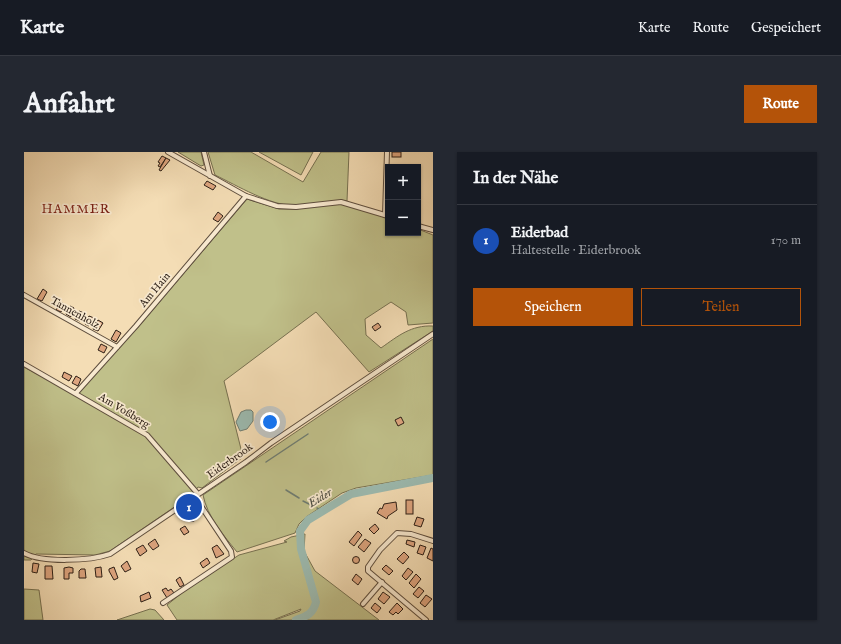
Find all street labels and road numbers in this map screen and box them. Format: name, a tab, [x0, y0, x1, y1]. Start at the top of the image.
street label: Am Hain	[136, 270, 174, 311]
street label: Tannenholz	[48, 294, 102, 332]
street label: Am Voßberg	[95, 390, 153, 432]
street label: Eiderbrook	[204, 440, 256, 482]

